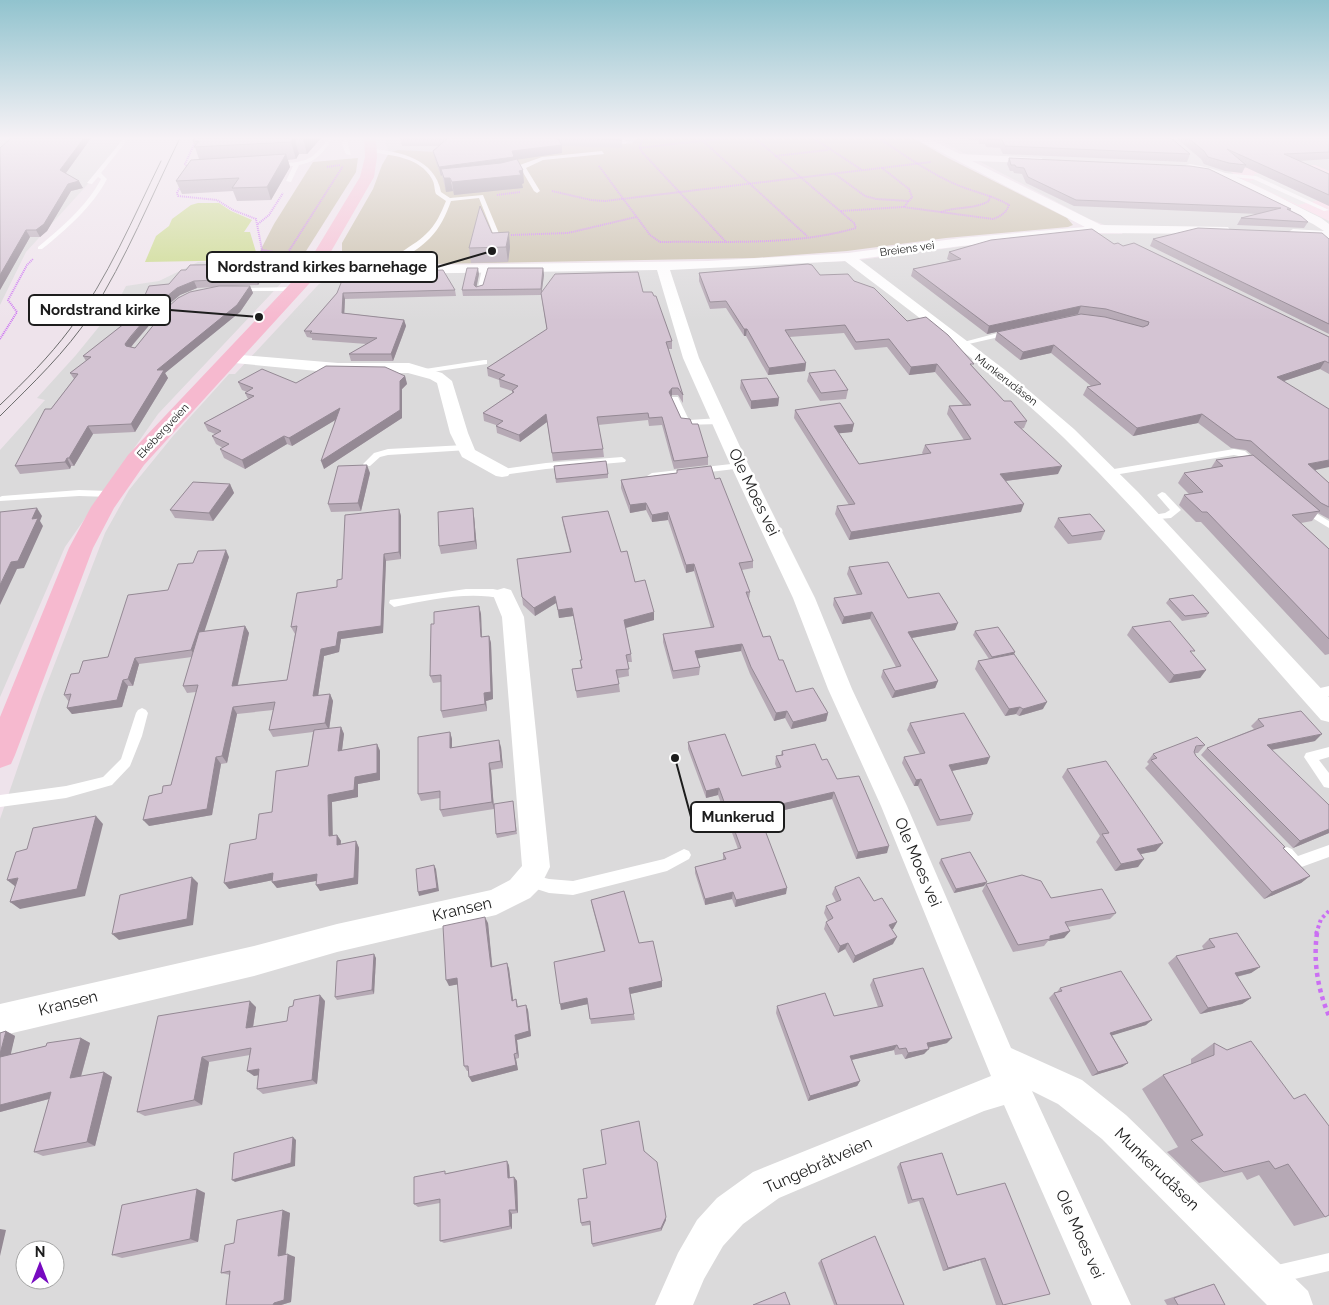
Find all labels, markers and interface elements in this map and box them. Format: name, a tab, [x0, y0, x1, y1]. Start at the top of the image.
street label: Breiens vei	[879, 239, 935, 259]
callout: Nordstrand kirkes barnehage	[207, 252, 437, 282]
text: Nordstrand kirkes barnehage	[217, 258, 427, 276]
callout: Nordstrand kirke	[29, 295, 170, 325]
text: Nordstrand kirke	[40, 301, 160, 319]
street label: Munkerudåsen	[972, 351, 1040, 409]
street label: Ekebergveien	[134, 401, 192, 461]
street label: Ole Moes vei	[725, 445, 783, 539]
callout: Munkerud	[691, 802, 784, 832]
text: Munkerud	[701, 808, 775, 826]
street label: Ole Moes vei	[891, 814, 945, 910]
street label: Kransen	[430, 893, 494, 925]
street label: Kransen	[36, 986, 100, 1020]
street label: Munkerudåsen	[1111, 1124, 1203, 1214]
street label: Tungebråtveien	[761, 1133, 875, 1197]
street label: Ole Moes vei	[1052, 1187, 1108, 1281]
north arrow	[15, 1240, 65, 1290]
text: N	[35, 1244, 45, 1260]

